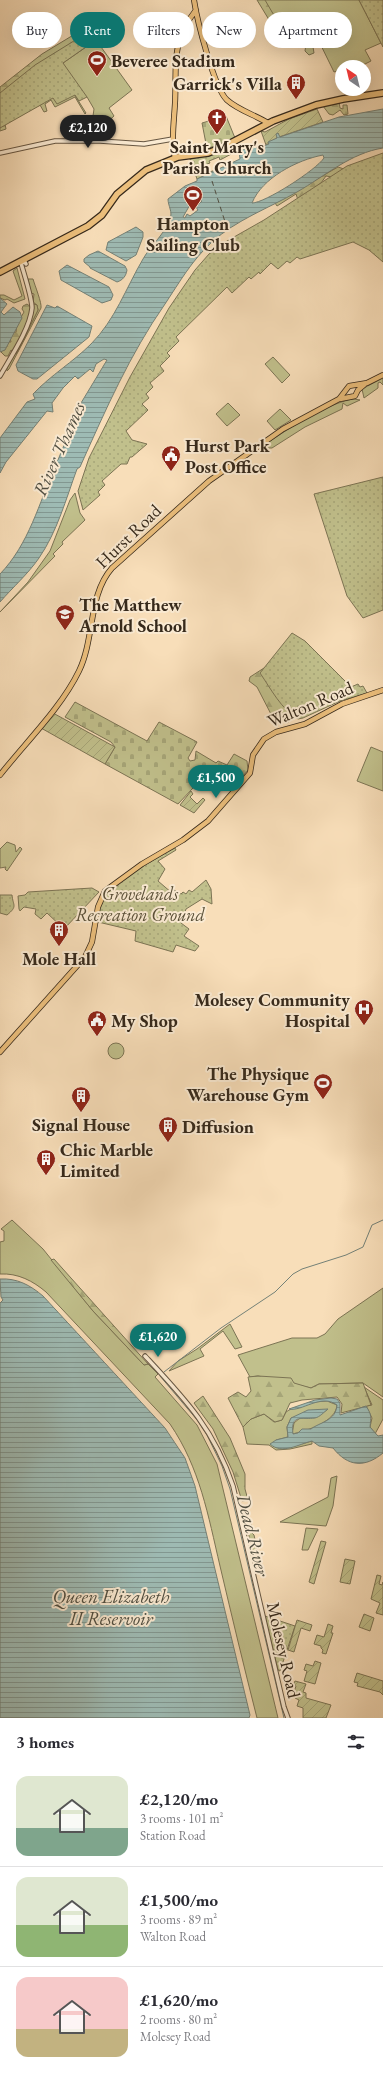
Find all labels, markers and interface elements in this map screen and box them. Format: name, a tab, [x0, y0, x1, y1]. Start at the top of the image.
chip: Buy	[12, 12, 62, 48]
chip: Rent	[70, 12, 125, 48]
chip: Filters	[133, 12, 194, 48]
chip: New	[202, 12, 256, 48]
chip: Apartment	[264, 12, 352, 48]
sports icon: Beveree Stadium	[86, 49, 108, 77]
place label: Beveree Stadium	[111, 49, 236, 72]
north arrow	[335, 60, 371, 96]
map controls	[335, 60, 371, 96]
place label: Garrick's Villa	[173, 72, 282, 95]
building icon: Garrick's Villa	[285, 72, 307, 100]
church icon: Saint Mary's Parish Church	[206, 107, 228, 135]
pin: £2,120	[55, 115, 121, 149]
text: £2,120	[69, 119, 107, 136]
place label: Saint Mary's Parish Church	[162, 135, 272, 179]
sports icon: Hampton Sailing Club	[182, 184, 204, 212]
place label: Hampton Sailing Club	[146, 212, 240, 256]
water label: River Thames	[27, 397, 91, 500]
place label: Hurst Park Post Office	[185, 434, 271, 478]
public building icon: Hurst Park Post Office	[160, 444, 182, 472]
street label: Hurst Road	[90, 498, 166, 573]
place label: The Matthew Arnold School	[78, 593, 187, 637]
school or university icon: The Matthew Arnold School	[54, 603, 76, 631]
street label: Walton Road	[263, 675, 357, 732]
pin: £1,500	[183, 765, 249, 799]
text: £1,500	[197, 769, 235, 786]
park label: Grovelands Recreation Ground	[75, 882, 206, 926]
building icon: Mole Hall	[48, 919, 70, 947]
place label: Mole Hall	[22, 947, 96, 970]
place label: Molesey Community Hospital	[194, 988, 350, 1032]
hospital icon: Molesey Community Hospital	[353, 998, 375, 1026]
public building icon: My Shop	[86, 1009, 108, 1037]
place label: My Shop	[111, 1009, 178, 1032]
place label: The Physique Warehouse Gym	[187, 1062, 309, 1106]
sports icon: The Physique Warehouse Gym	[312, 1072, 334, 1100]
building icon: Signal House	[70, 1085, 92, 1113]
place label: Signal House	[32, 1113, 131, 1136]
building icon: Diffusion	[157, 1115, 179, 1143]
place label: Diffusion	[182, 1115, 254, 1138]
place label: Chic Marble Limited	[60, 1138, 154, 1182]
building icon: Chic Marble Limited	[35, 1148, 57, 1176]
pin: £1,620	[125, 1324, 191, 1358]
text: £1,620	[139, 1328, 177, 1345]
water label: Dead River	[230, 1490, 275, 1579]
water label: Queen Elizabeth II Reservoir	[52, 1584, 170, 1631]
street label: Molesey Road	[262, 1600, 306, 1701]
text: 3 homes	[16, 1731, 74, 1753]
icon: filters	[345, 1731, 367, 1753]
text: £2,120/mo	[140, 1788, 218, 1810]
icon: home	[48, 1792, 96, 1840]
text: 3 rooms · 101 m²	[140, 1810, 224, 1827]
text: Station Road	[140, 1827, 206, 1844]
text: £1,500/mo	[140, 1889, 218, 1911]
icon: home	[48, 1893, 96, 1941]
text: 3 rooms · 89 m²	[140, 1911, 217, 1928]
text: Walton Road	[140, 1928, 206, 1945]
text: £1,620/mo	[140, 1989, 218, 2011]
icon: home	[48, 1993, 96, 2041]
text: 2 rooms · 80 m²	[140, 2011, 217, 2028]
text: Molesey Road	[140, 2028, 211, 2045]

